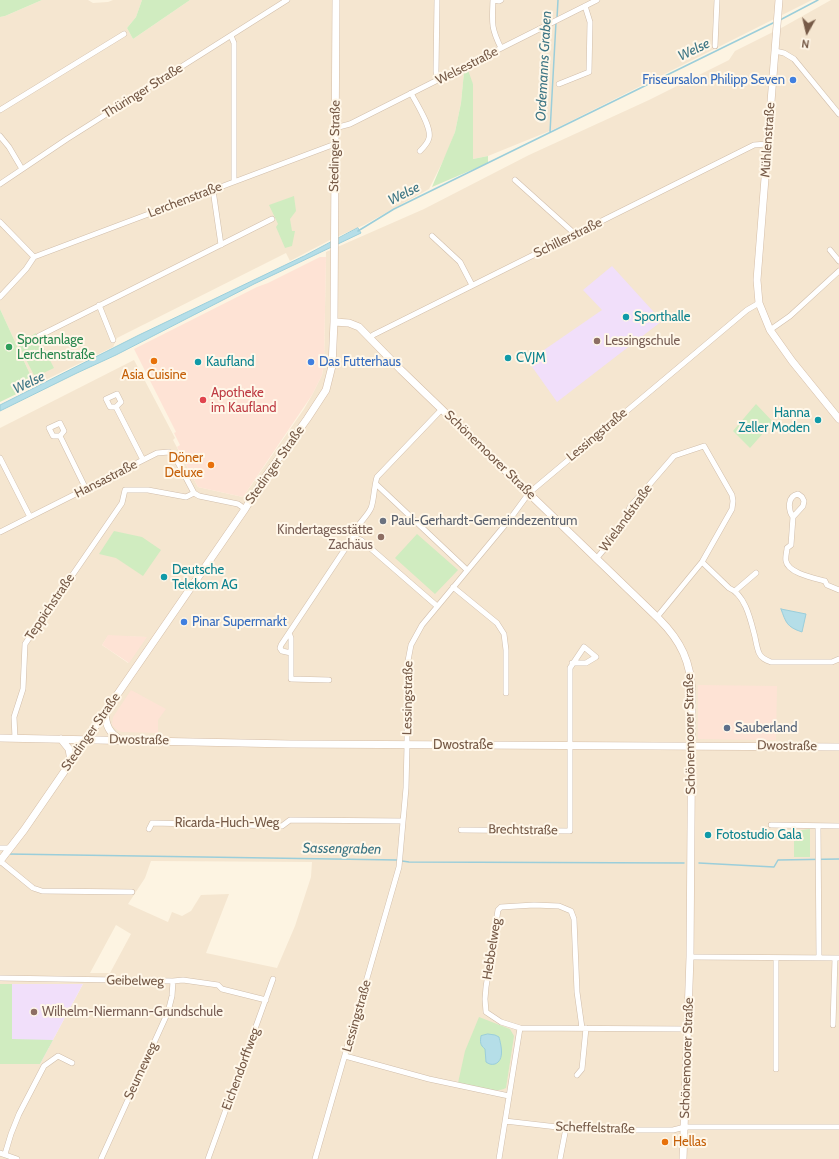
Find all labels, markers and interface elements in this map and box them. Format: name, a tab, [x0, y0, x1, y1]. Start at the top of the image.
water label: Ordemanns Graben	[533, 10, 555, 122]
north arrow	[787, 12, 827, 52]
water label: Welse	[675, 35, 713, 65]
text: N	[801, 36, 810, 51]
street label: Welsestraße	[433, 44, 501, 88]
street label: Thüringer Straße	[100, 60, 186, 122]
place label: Friseursalon Philipp Seven	[642, 72, 785, 88]
marker: Friseursalon Philipp Seven	[788, 75, 798, 85]
street label: Stedinger Straße	[326, 100, 344, 192]
street label: Mühlenstraße	[758, 102, 778, 178]
street label: Lerchenstraße	[146, 179, 224, 221]
water label: Welse	[385, 179, 423, 209]
street label: Schillerstraße	[531, 215, 605, 261]
place label: Sporthalle	[634, 309, 690, 325]
marker: Sporthalle	[621, 312, 631, 322]
place label: Sportanlage Lerchenstraße	[17, 332, 95, 363]
place label: Lessingschule	[605, 333, 680, 349]
marker: Lessingschule	[592, 336, 602, 346]
marker: Sportanlage Lerchenstraße	[4, 342, 14, 352]
place label: CVJM	[516, 350, 546, 366]
marker: CVJM	[503, 353, 513, 363]
place label: Kaufland	[206, 354, 255, 370]
place label: Das Futterhaus	[319, 354, 401, 370]
marker: Asia Cuisine	[149, 356, 159, 366]
marker: Kaufland	[193, 357, 203, 367]
marker: Das Futterhaus	[306, 357, 316, 367]
place label: Asia Cuisine	[122, 367, 186, 383]
water label: Welse	[10, 368, 48, 398]
place label: Apotheke im Kaufland	[211, 385, 277, 416]
marker: Apotheke im Kaufland	[198, 395, 208, 405]
street label: Lessingstraße	[563, 405, 631, 465]
place label: Hanna Zeller Moden	[738, 405, 810, 436]
street label: Schönemoorer Straße	[441, 407, 539, 503]
marker: Hanna Zeller Moden	[813, 415, 823, 425]
street label: Stedinger Straße	[242, 423, 308, 507]
place label: Döner Deluxe	[165, 450, 203, 481]
street label: Hansastraße	[72, 457, 140, 501]
marker: Döner Deluxe	[206, 460, 216, 470]
street label: Wielandstraße	[596, 481, 656, 555]
place label: Paul-Gerhardt-Gemeindezentrum	[391, 513, 577, 529]
marker: Paul-Gerhardt-Gemeindezentrum	[378, 516, 388, 526]
place label: Kindertagesstätte Zachäus	[277, 522, 373, 553]
marker: Kindertagesstätte Zachäus	[376, 532, 386, 542]
place label: Deutsche Telekom AG	[172, 562, 238, 593]
street label: Teppichstraße	[22, 571, 78, 643]
marker: Deutsche Telekom AG	[159, 572, 169, 582]
place label: Pinar Supermarkt	[192, 614, 287, 630]
marker: Pinar Supermarkt	[179, 617, 189, 627]
street label: Lessingstraße	[400, 661, 416, 735]
street label: Schönemoorer Straße	[681, 673, 699, 795]
street label: Stedinger Straße	[58, 690, 124, 774]
place label: Sauberland	[735, 720, 797, 736]
marker: Sauberland	[722, 723, 732, 733]
street label: Dwostraße	[109, 732, 169, 748]
street label: Dwostraße	[433, 737, 493, 753]
street label: Dwostraße	[757, 738, 817, 754]
street label: Ricarda-Huch-Weg	[175, 815, 279, 831]
street label: Brechtstraße	[488, 822, 558, 838]
place label: Fotostudio Gala	[716, 827, 802, 843]
marker: Fotostudio Gala	[703, 830, 713, 840]
water label: Sassengraben	[303, 840, 381, 858]
street label: Hebbelweg	[479, 917, 505, 981]
street label: Geibelweg	[106, 973, 164, 989]
street label: Lessingstraße	[339, 978, 375, 1054]
street label: Schönemoorer Straße	[677, 997, 697, 1119]
place label: Wilhelm-Niermann-Grundschule	[42, 1004, 223, 1020]
marker: Wilhelm-Niermann-Grundschule	[29, 1007, 39, 1017]
street label: Eichendorffweg	[219, 1026, 263, 1112]
street label: Seumeweg	[121, 1040, 161, 1102]
street label: Scheffelstraße	[555, 1119, 635, 1137]
place label: Hellas	[673, 1134, 706, 1150]
marker: Hellas	[660, 1137, 670, 1147]

